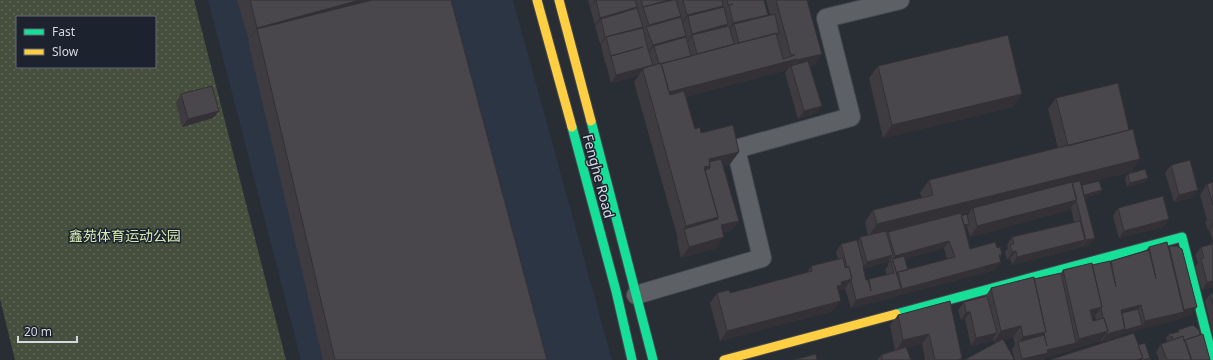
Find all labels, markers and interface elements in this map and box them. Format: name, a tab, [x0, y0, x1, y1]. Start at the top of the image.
legend	[16, 16, 156, 68]
text: Fast	[52, 23, 76, 40]
text: Slow	[52, 43, 79, 60]
street label: Fenghe Road	[579, 132, 619, 220]
park label: 鑫苑体育运动公园	[69, 226, 181, 245]
scale bar	[18, 318, 77, 344]
text: 20 m	[24, 323, 52, 340]

